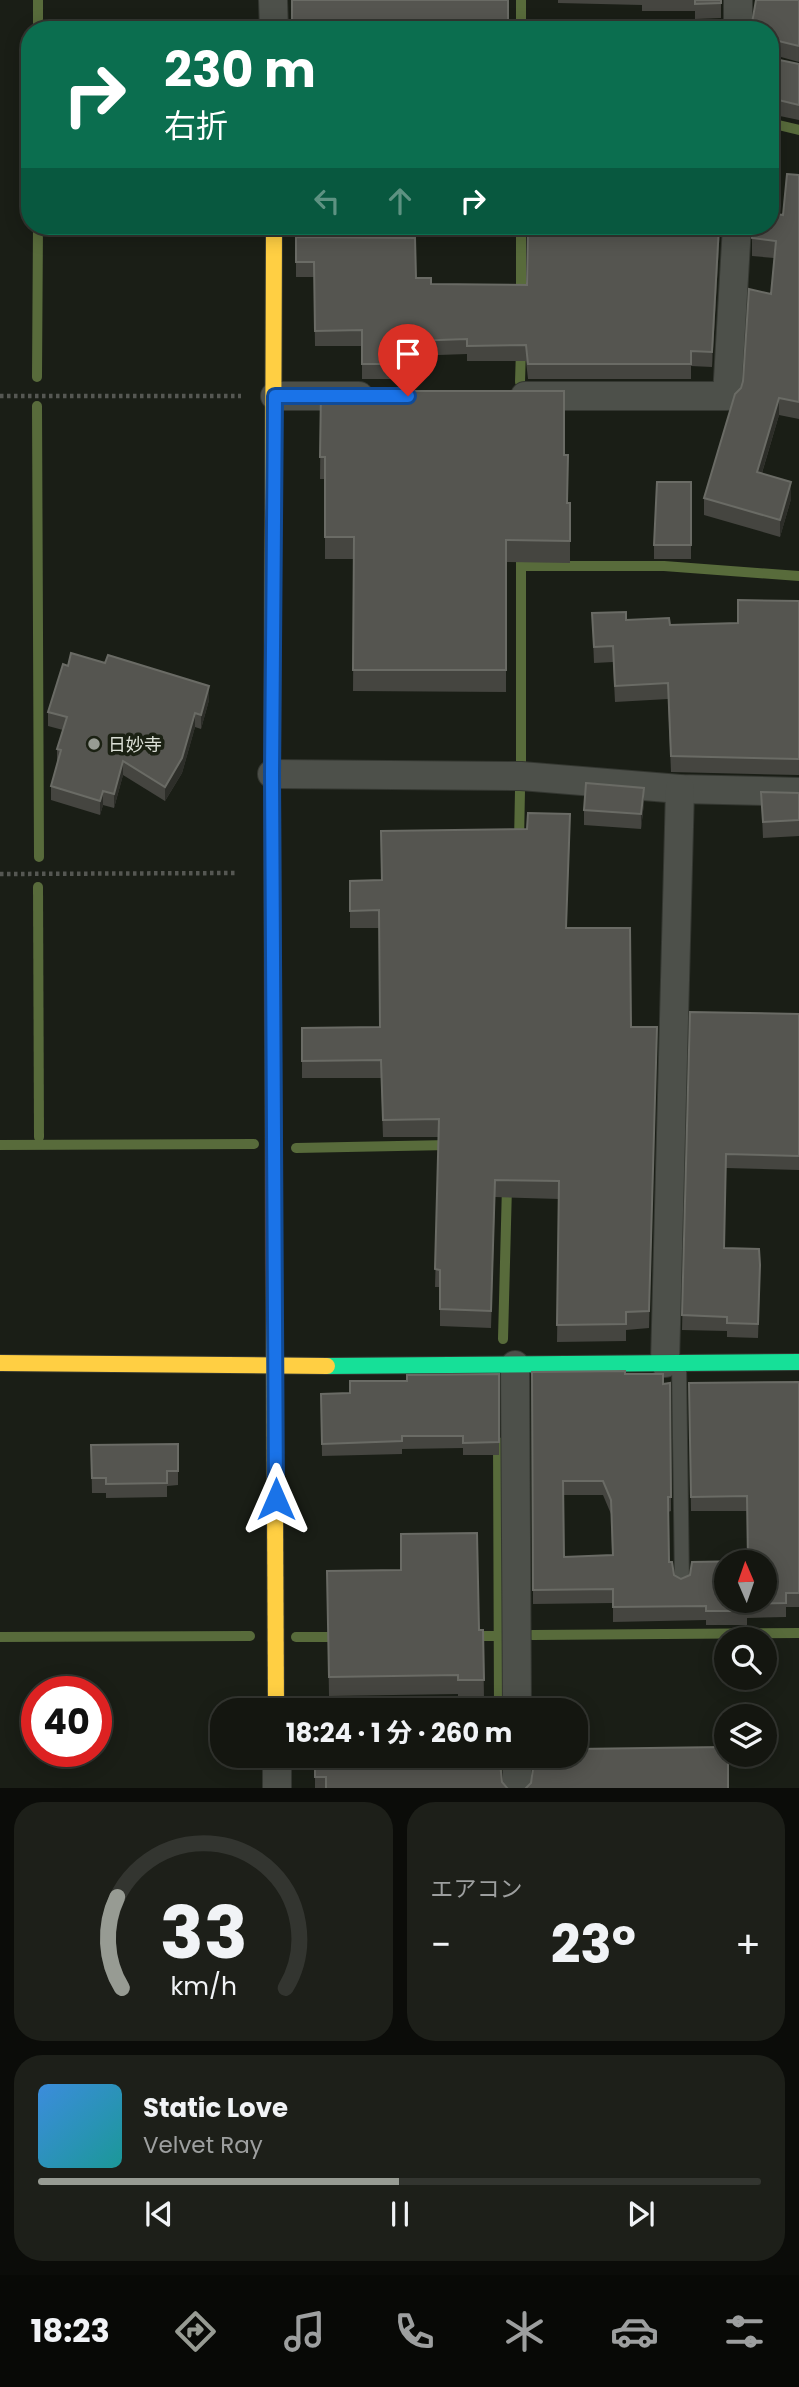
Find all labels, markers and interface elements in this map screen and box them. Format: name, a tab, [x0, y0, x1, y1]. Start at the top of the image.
text: 230 m	[164, 36, 316, 104]
icon: right	[49, 49, 140, 140]
text: 右折	[164, 103, 228, 148]
icon: left	[308, 182, 346, 220]
icon: ahead	[381, 182, 419, 220]
icon: right	[454, 182, 492, 220]
pin	[378, 324, 438, 396]
icon: arrive	[389, 335, 427, 373]
place label: 日妙寺	[108, 732, 162, 757]
marker: 日妙寺	[86, 736, 102, 752]
position arrow	[239, 1462, 313, 1536]
north arrow	[714, 1550, 777, 1614]
map controls	[714, 1550, 777, 1767]
button: search	[714, 1627, 777, 1690]
speed limit sign: 40	[21, 1676, 112, 1767]
button: layers	[714, 1704, 777, 1767]
text: 18:24 · 1 分 · 260 m	[286, 1715, 512, 1751]
text: エアコン	[431, 1873, 523, 1905]
text: 33	[159, 1882, 247, 1983]
text: 23°	[551, 1908, 636, 1981]
text: −	[431, 1918, 451, 1971]
text: +	[735, 1918, 761, 1971]
text: km/h	[170, 1968, 237, 2003]
text: Static Love	[143, 2090, 288, 2126]
text: Velvet Ray	[143, 2129, 263, 2161]
icon: previous	[140, 2195, 178, 2233]
icon: pause	[381, 2195, 419, 2233]
icon: next	[622, 2195, 660, 2233]
icon: directions	[171, 2307, 220, 2356]
icon: music	[280, 2307, 329, 2356]
icon: phone	[390, 2307, 439, 2356]
icon: climate	[500, 2307, 549, 2356]
icon: car	[610, 2307, 659, 2356]
icon: filters	[720, 2307, 769, 2356]
text: 18:23	[30, 2308, 110, 2353]

